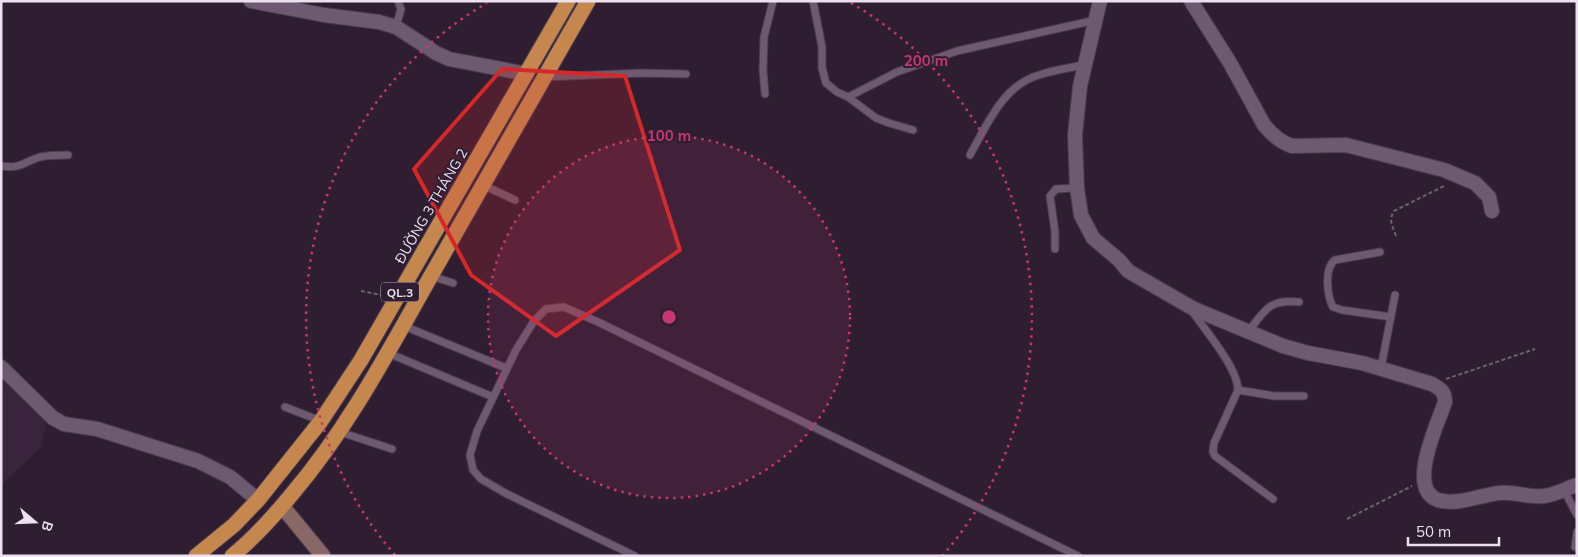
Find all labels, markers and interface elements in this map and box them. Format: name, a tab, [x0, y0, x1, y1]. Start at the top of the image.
text: 200 m	[904, 51, 948, 70]
text: 100 m	[647, 126, 691, 145]
street label: ĐƯỜNG 3 THÁNG 2	[391, 145, 471, 267]
road number: QL.3	[381, 282, 419, 302]
centre of rings	[660, 308, 678, 326]
north arrow	[10, 497, 60, 547]
scale bar	[1408, 514, 1499, 546]
text: B	[37, 519, 57, 534]
text: 50 m	[1416, 522, 1451, 541]

